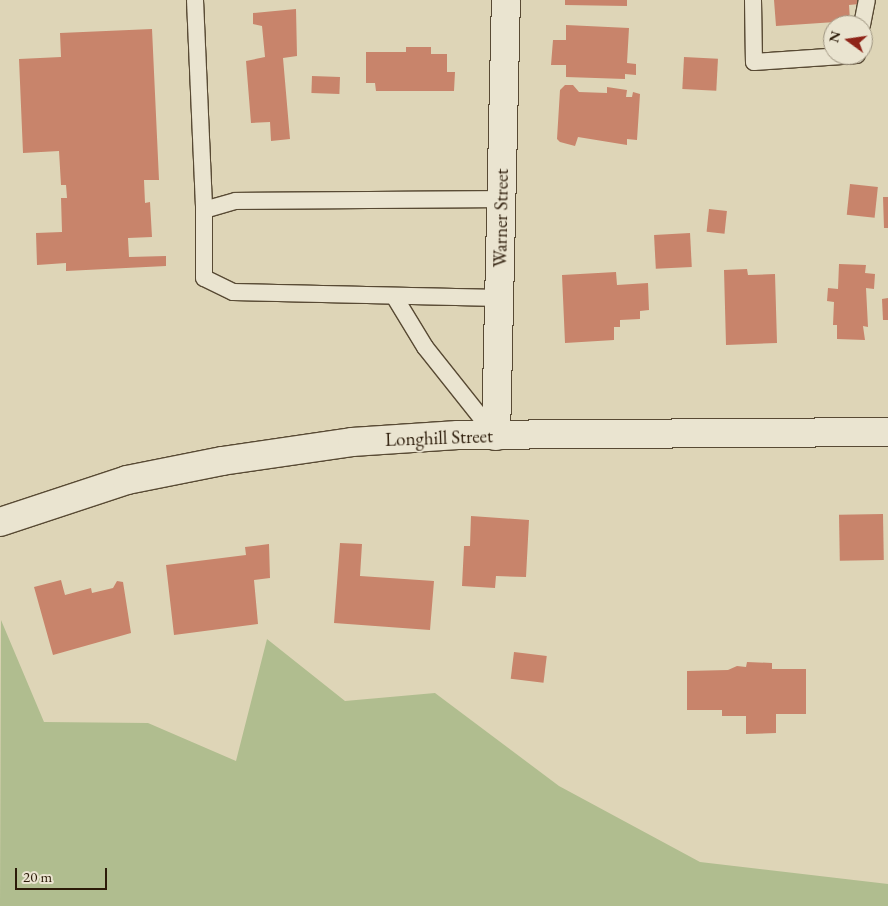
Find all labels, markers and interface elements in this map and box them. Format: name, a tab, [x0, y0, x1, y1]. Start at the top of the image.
north arrow	[823, 15, 873, 65]
text: N	[824, 29, 845, 44]
street label: Warner Street	[489, 168, 513, 268]
street label: Longhill Street	[385, 425, 493, 451]
scale bar	[18, 858, 110, 890]
text: 20 m	[23, 867, 52, 886]

